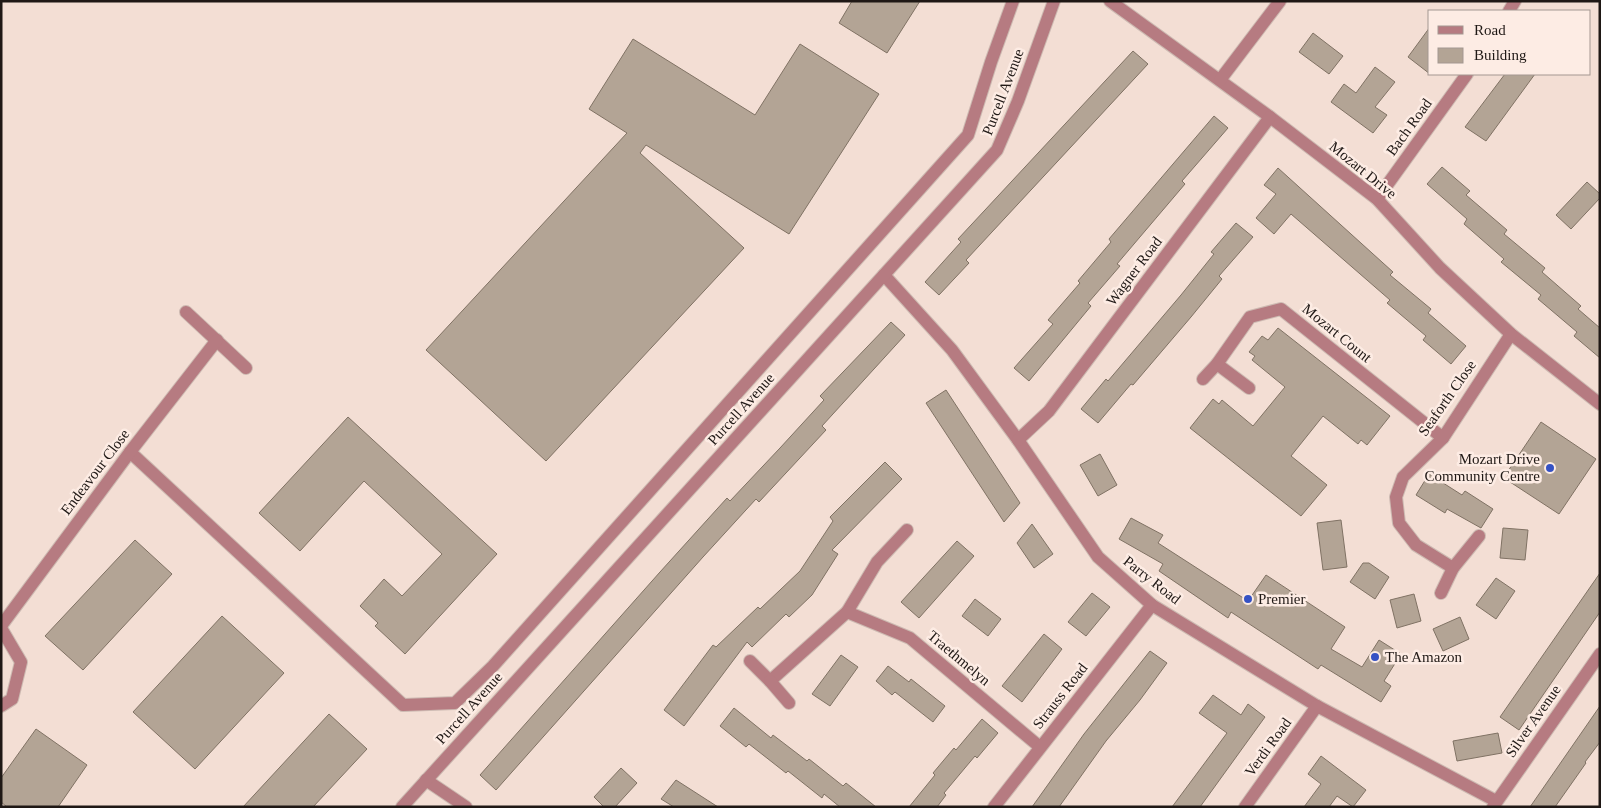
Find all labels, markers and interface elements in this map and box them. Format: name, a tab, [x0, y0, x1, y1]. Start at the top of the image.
legend	[1428, 10, 1591, 75]
text: Road	[1474, 22, 1506, 38]
street label: Purcell Avenue	[979, 46, 1027, 137]
text: Building	[1474, 47, 1527, 63]
street label: Bach Road	[1383, 95, 1435, 158]
street label: Mozart Drive	[1326, 138, 1400, 202]
street label: Wagner Road	[1103, 233, 1165, 308]
street label: Mozart Count	[1299, 300, 1375, 366]
street label: Seaforth Close	[1415, 357, 1479, 439]
street label: Purcell Avenue	[705, 370, 778, 448]
street label: Endeavour Close	[58, 426, 133, 518]
place label: Mozart Drive Community Centre	[1425, 451, 1540, 484]
marker: Mozart Drive Community Centre	[1544, 462, 1556, 474]
street label: Parry Road	[1120, 553, 1184, 608]
place label: Premier	[1258, 591, 1305, 607]
marker: Premier	[1242, 593, 1254, 605]
street label: Traethmelyn	[925, 627, 994, 689]
place label: The Amazon	[1385, 649, 1463, 665]
marker: The Amazon	[1369, 651, 1381, 663]
street label: Strauss Road	[1029, 660, 1091, 732]
street label: Purcell Avenue	[433, 669, 506, 747]
street label: Silver Avenue	[1502, 682, 1564, 760]
street label: Verdi Road	[1242, 714, 1295, 779]

